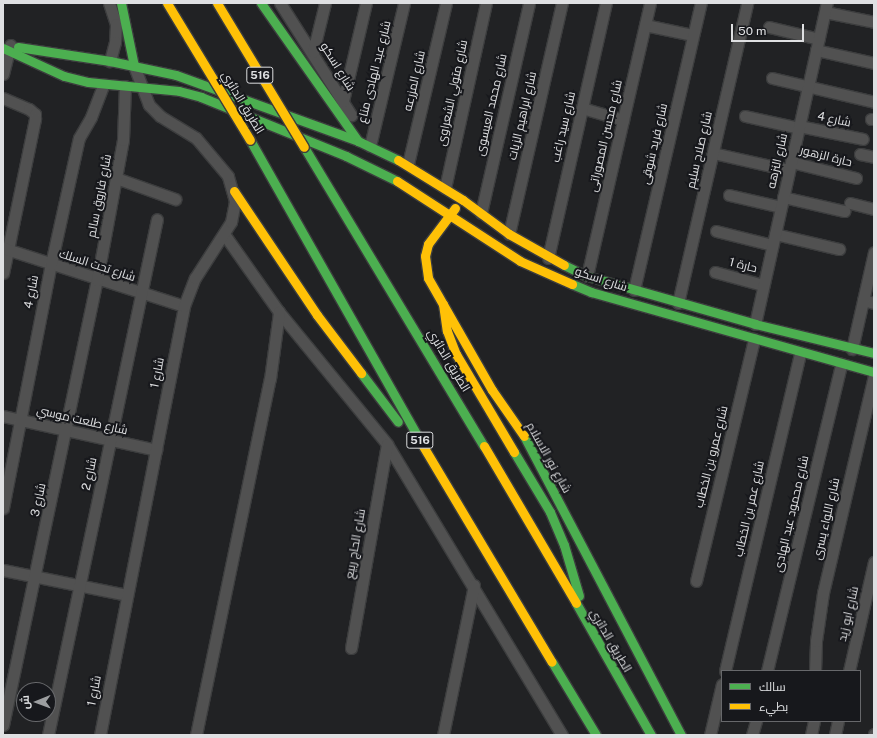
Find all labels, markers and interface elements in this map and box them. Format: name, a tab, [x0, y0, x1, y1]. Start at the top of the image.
scale bar	[733, 16, 806, 42]
street label: شارع عبد الهادى مناع	[355, 19, 395, 125]
text: 50 m	[738, 24, 766, 38]
street label: شارع متولي الشعراوى	[435, 39, 471, 147]
street label: شارع اسكو	[317, 40, 357, 94]
street label: شارع المزرعه	[401, 49, 429, 113]
street label: شارع محمد العيسوى	[473, 53, 511, 157]
road number: 516	[246, 66, 274, 84]
street label: الطريق الدائري	[218, 69, 266, 137]
street label: شارع ابراهيم الزيات	[506, 70, 540, 162]
street label: شارع محسن المصوراتى	[586, 79, 626, 193]
street label: شارع سيد راغب	[549, 90, 579, 164]
street label: شارع فريد شوقى	[639, 102, 671, 186]
street label: شارع 4	[816, 109, 852, 131]
street label: شارع صلاح سليم	[684, 110, 716, 190]
street label: شارع النزهه	[765, 132, 791, 190]
street label: حارة الزهور	[799, 144, 853, 170]
street label: شارع فاروق سالم	[85, 153, 115, 239]
street label: شارع تحت السلك	[57, 247, 137, 285]
street label: حارة 1	[728, 256, 758, 276]
street label: شارع اسكو	[573, 265, 629, 295]
street label: شارع 4	[22, 274, 42, 310]
street label: الطريق الدائري	[424, 327, 472, 395]
street label: شارع 1	[148, 356, 168, 390]
street label: شارع طلعت موسي	[35, 404, 129, 438]
street label: شارع عمرو بن الخطاب	[692, 404, 732, 510]
street label: شارع نور الاسلام	[523, 420, 573, 496]
road number: 516	[406, 431, 434, 449]
street label: شارع محمود عبد الهادى	[772, 454, 812, 574]
street label: شارع 2	[79, 456, 101, 492]
street label: شارع عمر بن الخطاب	[732, 460, 768, 558]
street label: شارع اللواء يسرى	[811, 477, 843, 561]
street label: شارع 3	[28, 482, 50, 518]
street label: شارع الحاج ربيع	[343, 508, 369, 580]
street label: شارع ابو زيد	[836, 585, 862, 643]
street label: الطريق الدائري	[586, 607, 634, 675]
legend	[721, 670, 861, 722]
street label: شارع 1	[85, 674, 105, 708]
text: سالك	[759, 680, 786, 694]
north arrow	[16, 682, 56, 722]
text: ش	[19, 695, 31, 709]
text: بطيء	[759, 700, 788, 714]

